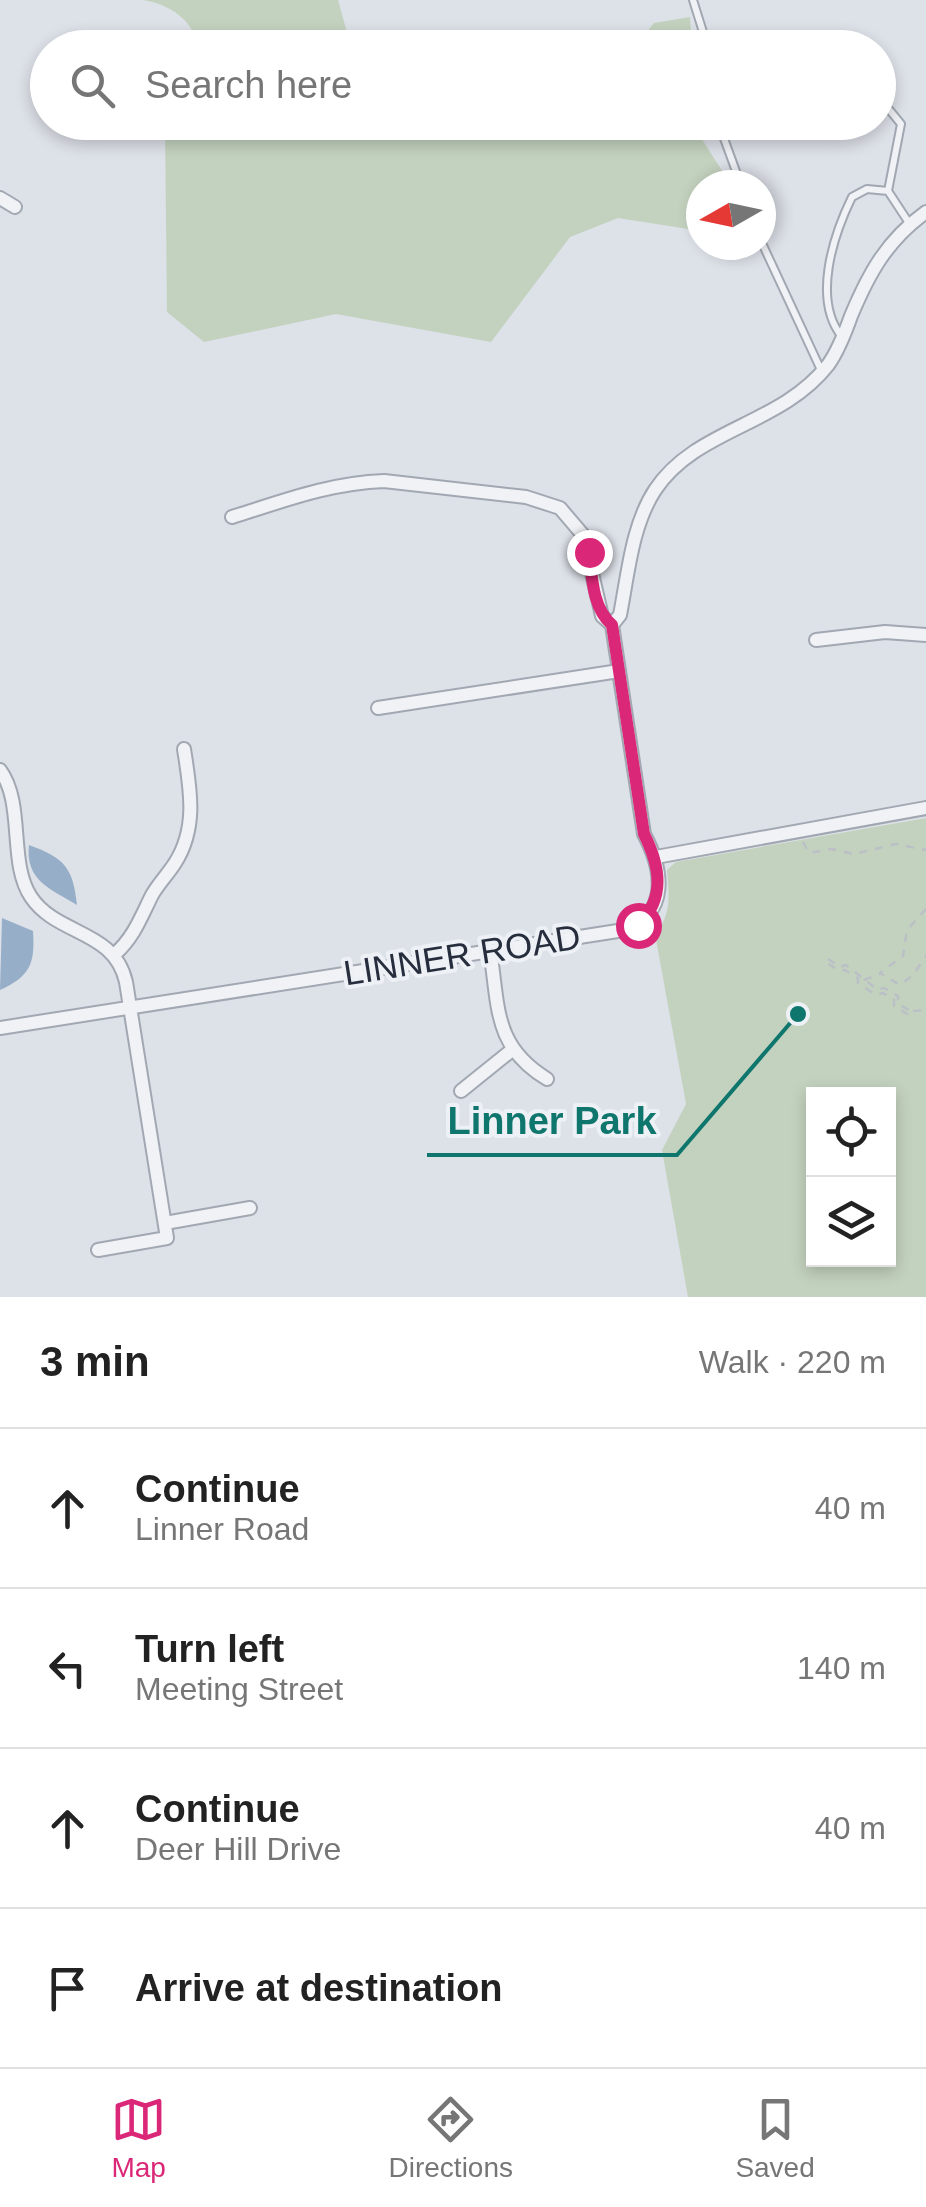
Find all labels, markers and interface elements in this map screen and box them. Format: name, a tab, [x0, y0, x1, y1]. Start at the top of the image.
search box	[30, 30, 896, 140]
icon: search	[65, 58, 120, 113]
text: Search here	[145, 64, 352, 106]
north arrow	[686, 170, 776, 260]
route end	[567, 530, 613, 576]
route start	[616, 903, 662, 949]
street label: LINNER ROAD	[341, 917, 583, 992]
callout: Linner Park	[427, 1087, 677, 1155]
map controls	[806, 1087, 896, 1267]
button: locate	[806, 1087, 896, 1177]
text: Linner Park	[447, 1100, 657, 1142]
button: layers	[806, 1177, 896, 1267]
text: 3 min	[40, 1338, 150, 1385]
text: Walk · 220 m	[699, 1344, 886, 1380]
text: Continue	[135, 1468, 300, 1510]
icon: ahead	[40, 1481, 95, 1536]
text: 40 m	[815, 1490, 886, 1526]
text: Linner Road	[135, 1511, 309, 1547]
text: Turn left	[135, 1628, 284, 1670]
icon: left	[40, 1641, 95, 1696]
text: 140 m	[797, 1650, 886, 1686]
text: Meeting Street	[135, 1671, 343, 1707]
text: Continue	[135, 1788, 300, 1830]
icon: ahead	[40, 1801, 95, 1856]
text: 40 m	[815, 1810, 886, 1846]
text: Deer Hill Drive	[135, 1831, 341, 1867]
icon: arrive	[40, 1961, 95, 2016]
text: Arrive at destination	[135, 1967, 502, 2009]
tab: Map	[111, 2092, 166, 2184]
tab: Directions	[389, 2092, 513, 2184]
tab: Saved	[735, 2092, 815, 2184]

